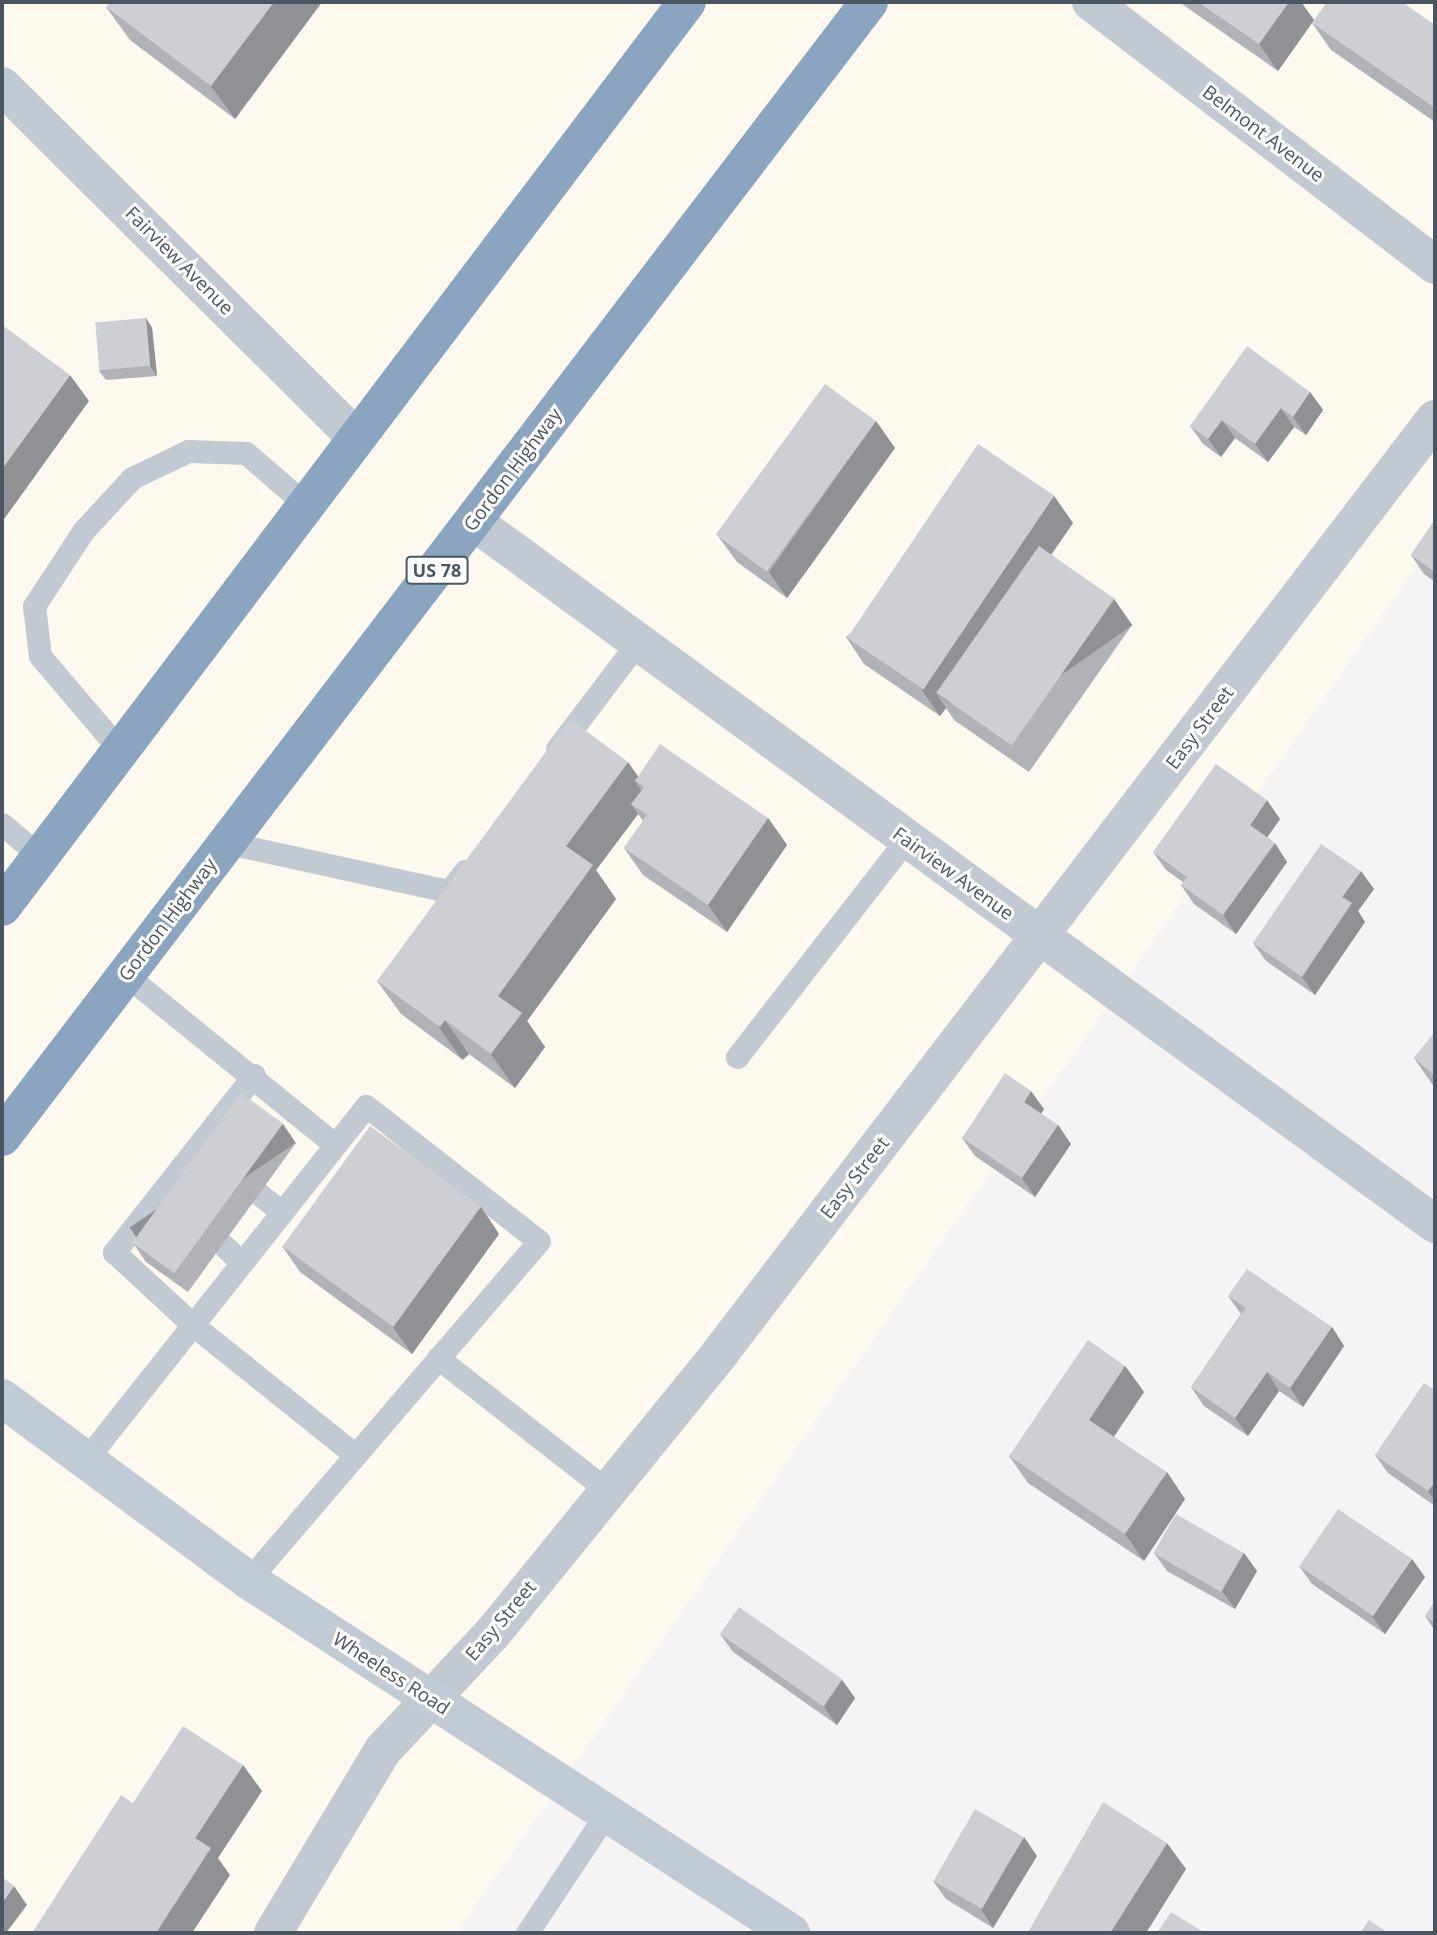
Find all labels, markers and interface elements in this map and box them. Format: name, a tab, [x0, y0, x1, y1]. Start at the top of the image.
street label: Belmont Avenue	[1198, 81, 1328, 187]
street label: Fairview Avenue	[120, 202, 238, 320]
street label: Gordon Highway	[459, 404, 567, 536]
road number: US 78	[406, 556, 468, 584]
street label: Easy Street	[1161, 682, 1239, 774]
street label: Fairview Avenue	[888, 823, 1018, 925]
street label: Gordon Highway	[114, 854, 222, 986]
street label: Easy Street	[816, 1132, 894, 1224]
street label: Easy Street	[461, 1576, 541, 1666]
street label: Wheeless Road	[328, 1628, 454, 1720]

